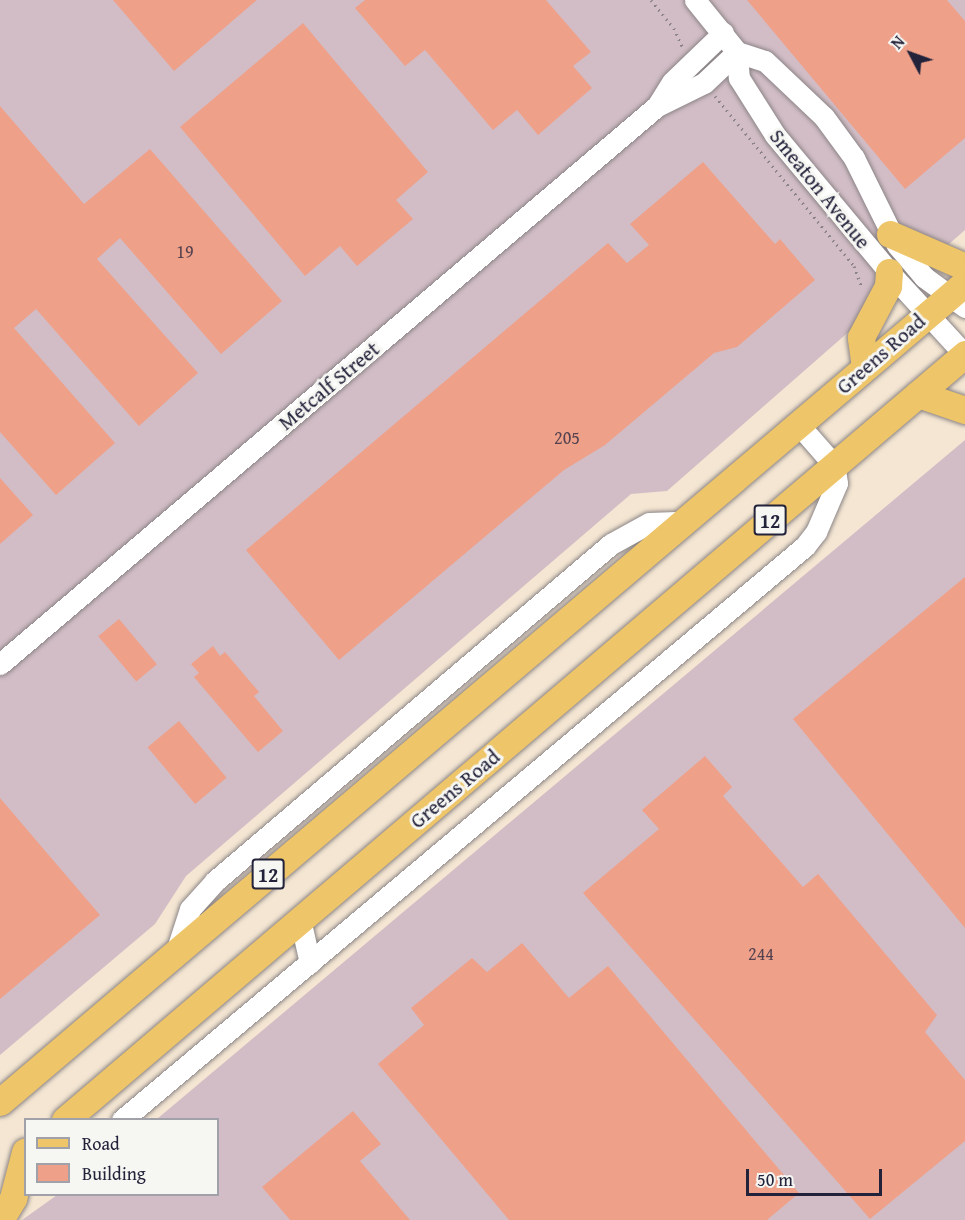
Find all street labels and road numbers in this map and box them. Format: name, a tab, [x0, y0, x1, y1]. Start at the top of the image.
street label: Smeaton Avenue	[764, 124, 876, 254]
street label: Greens Road	[832, 309, 930, 399]
street label: Metcalf Street	[273, 336, 385, 436]
road number: 12	[754, 503, 786, 537]
street label: Greens Road	[405, 744, 505, 834]
road number: 12	[252, 857, 284, 891]

